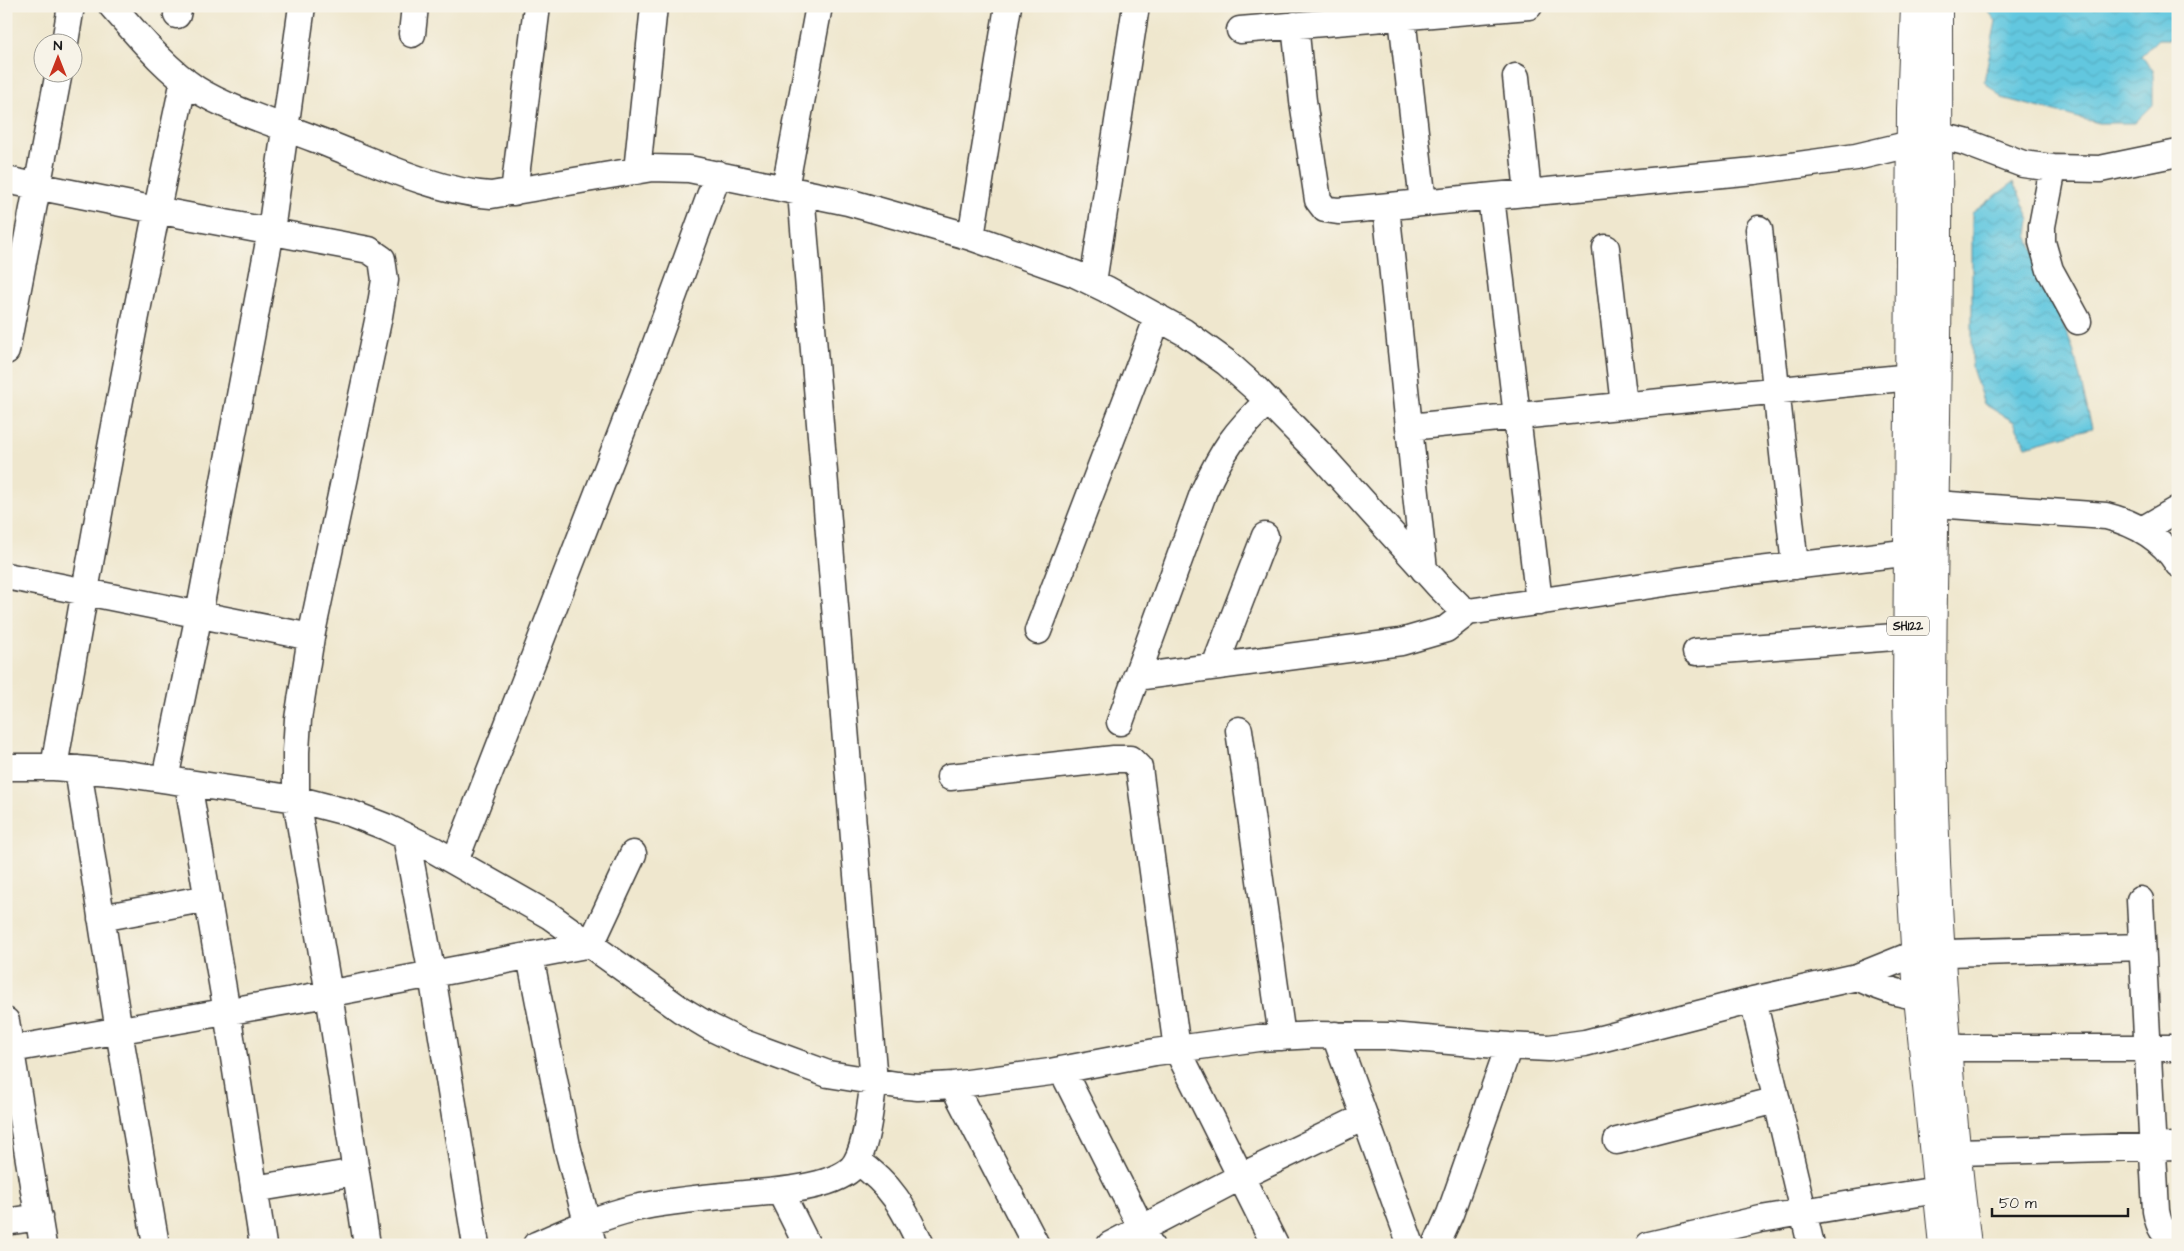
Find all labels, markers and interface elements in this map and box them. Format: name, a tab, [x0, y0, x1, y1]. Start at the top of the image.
north arrow	[32, 32, 82, 82]
text: N	[54, 36, 63, 56]
road number: SH122	[1887, 616, 1929, 636]
scale bar	[1992, 1186, 2128, 1218]
text: 50 m	[1999, 1193, 2037, 1214]

